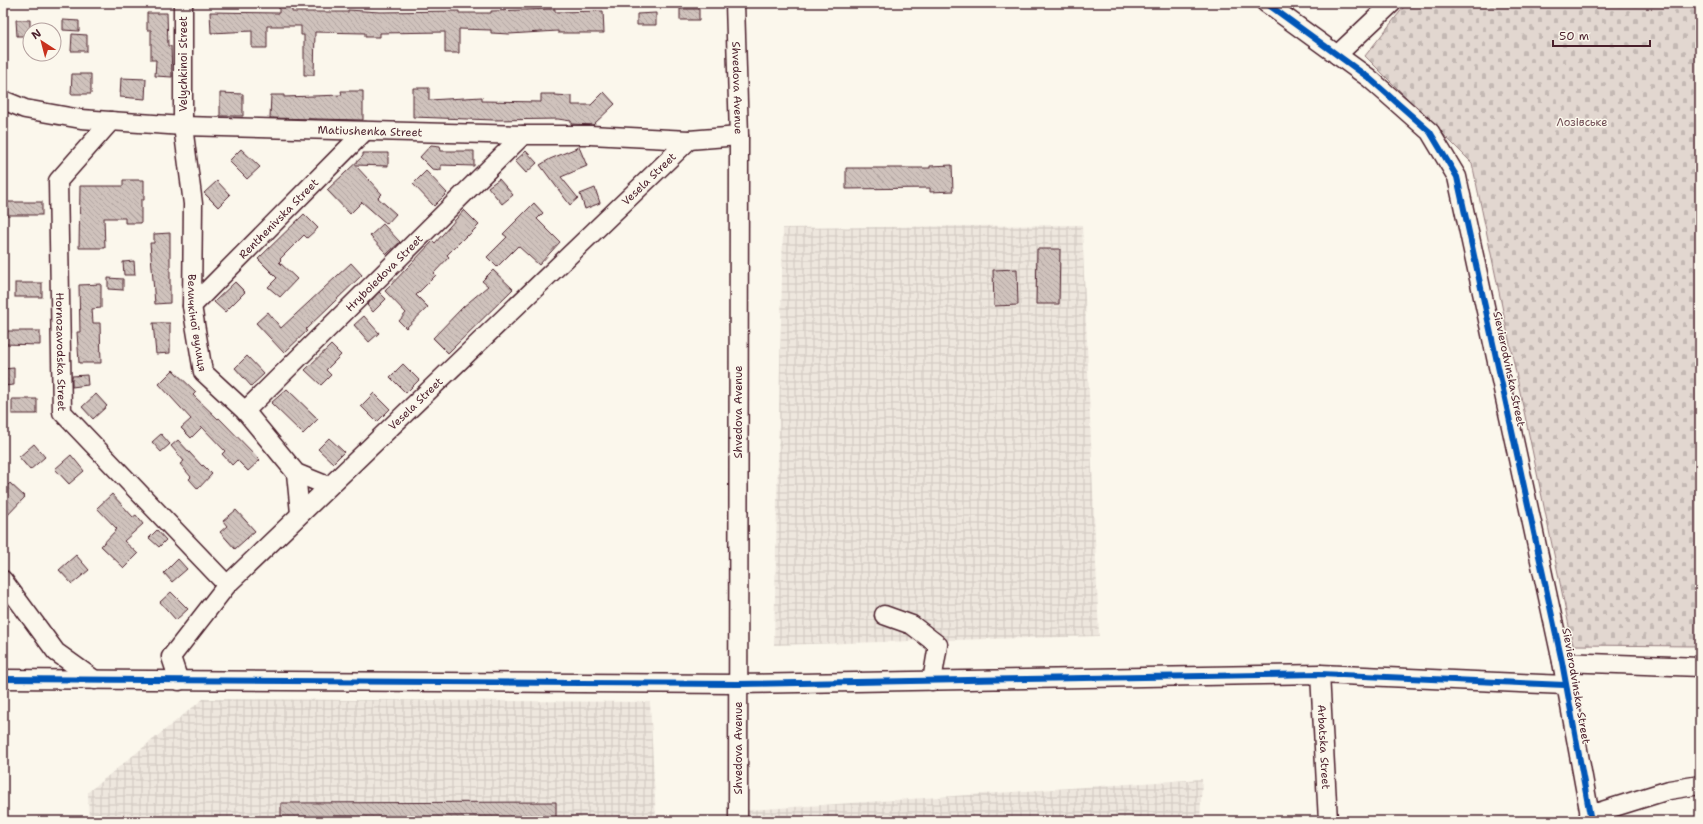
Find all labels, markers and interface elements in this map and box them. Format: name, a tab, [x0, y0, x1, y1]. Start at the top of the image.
street label: Velychkinoi Street	[176, 16, 191, 112]
north arrow	[22, 22, 62, 62]
scale bar	[1553, 22, 1650, 48]
text: N	[28, 26, 45, 43]
text: 50 m	[1559, 28, 1589, 44]
street label: Shvedova Avenue	[729, 41, 746, 135]
park label: Лозівське	[1557, 115, 1607, 130]
street label: Matiushenka Street	[317, 122, 423, 140]
street label: Vesela Street	[618, 149, 679, 209]
street label: Renthenivska Street	[235, 175, 322, 262]
street label: Hryboiedova Street	[342, 231, 426, 315]
street label: Величкіної вулиця	[185, 274, 210, 373]
street label: Hornozavodska Street	[52, 292, 69, 412]
street label: Sievierodvinska Street	[1489, 310, 1529, 428]
street label: Shvedova Avenue	[731, 366, 746, 459]
street label: Vesela Street	[385, 374, 446, 433]
street label: Sievierodvinska Street	[1558, 627, 1594, 745]
street label: Shvedova Avenue	[731, 702, 746, 795]
street label: Arbatska Street	[1314, 704, 1334, 790]

